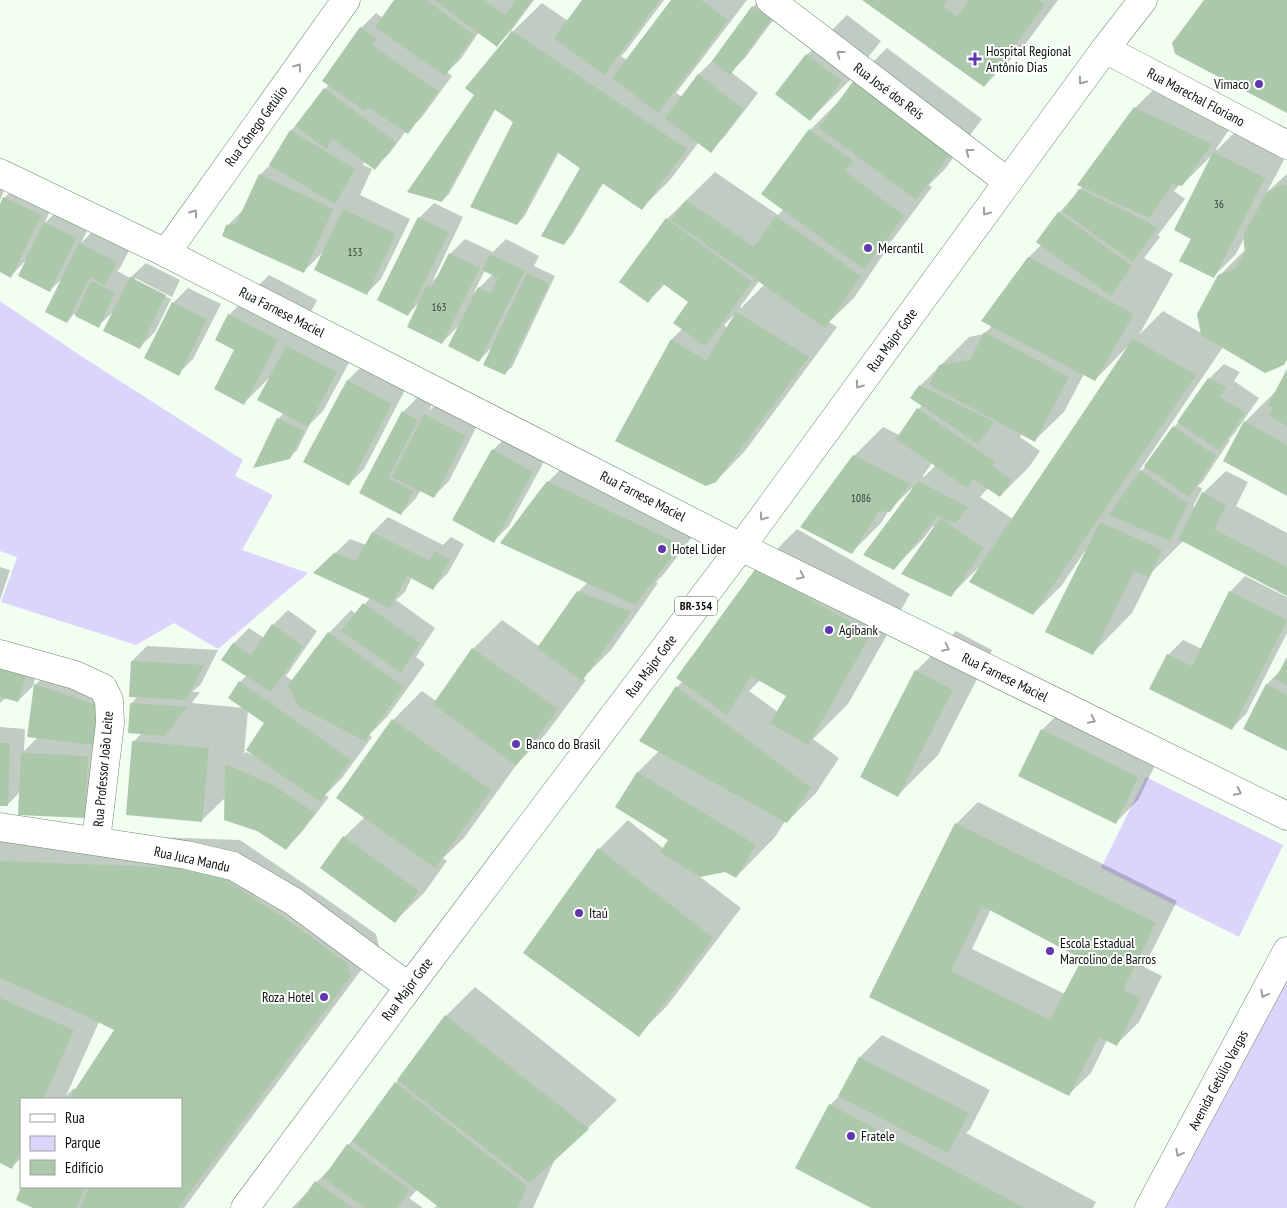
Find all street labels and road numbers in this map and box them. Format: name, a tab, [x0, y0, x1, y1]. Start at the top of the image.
street label: Rua José dos Reis	[850, 59, 928, 124]
street label: Rua Marechal Floriano	[1144, 64, 1248, 130]
street label: Rua Cônego Getúlio	[221, 82, 291, 170]
street label: Rua Farnese Maciel	[236, 283, 328, 342]
street label: Rua Major Gote	[863, 305, 921, 375]
street label: Rua Farnese Maciel	[597, 467, 689, 526]
road number: BR-354	[675, 596, 717, 616]
street label: Rua Major Gote	[621, 631, 681, 701]
street label: Rua Farnese Maciel	[959, 648, 1052, 706]
street label: Rua Professor João Leite	[89, 710, 117, 828]
street label: Rua Juca Mandu	[152, 842, 232, 876]
street label: Rua Major Gote	[377, 954, 437, 1024]
street label: Avenida Getúlio Vargas	[1184, 1027, 1252, 1133]

